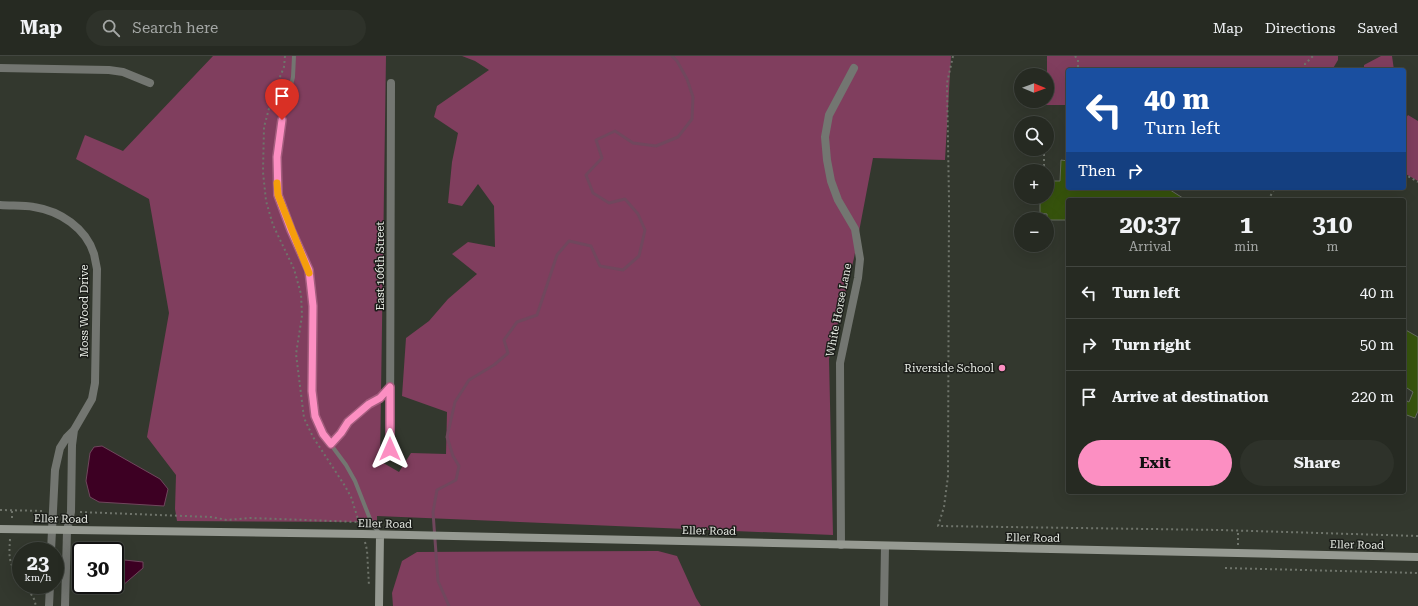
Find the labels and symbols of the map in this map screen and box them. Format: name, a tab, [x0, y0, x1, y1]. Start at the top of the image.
north arrow	[1014, 68, 1054, 108]
pin	[265, 79, 299, 120]
street label: East 106th Street	[374, 221, 387, 311]
street label: White Horse Lane	[824, 262, 854, 358]
street label: Moss Wood Drive	[78, 264, 91, 358]
place label: Riverside School	[904, 362, 995, 375]
marker: Riverside School	[997, 363, 1007, 373]
position arrow	[369, 428, 411, 470]
street label: Eller Road	[34, 512, 88, 526]
street label: Eller Road	[358, 517, 412, 531]
street label: Eller Road	[682, 524, 736, 538]
street label: Eller Road	[1006, 531, 1060, 545]
street label: Eller Road	[1330, 538, 1384, 552]
speed limit sign: 30	[72, 542, 124, 594]

